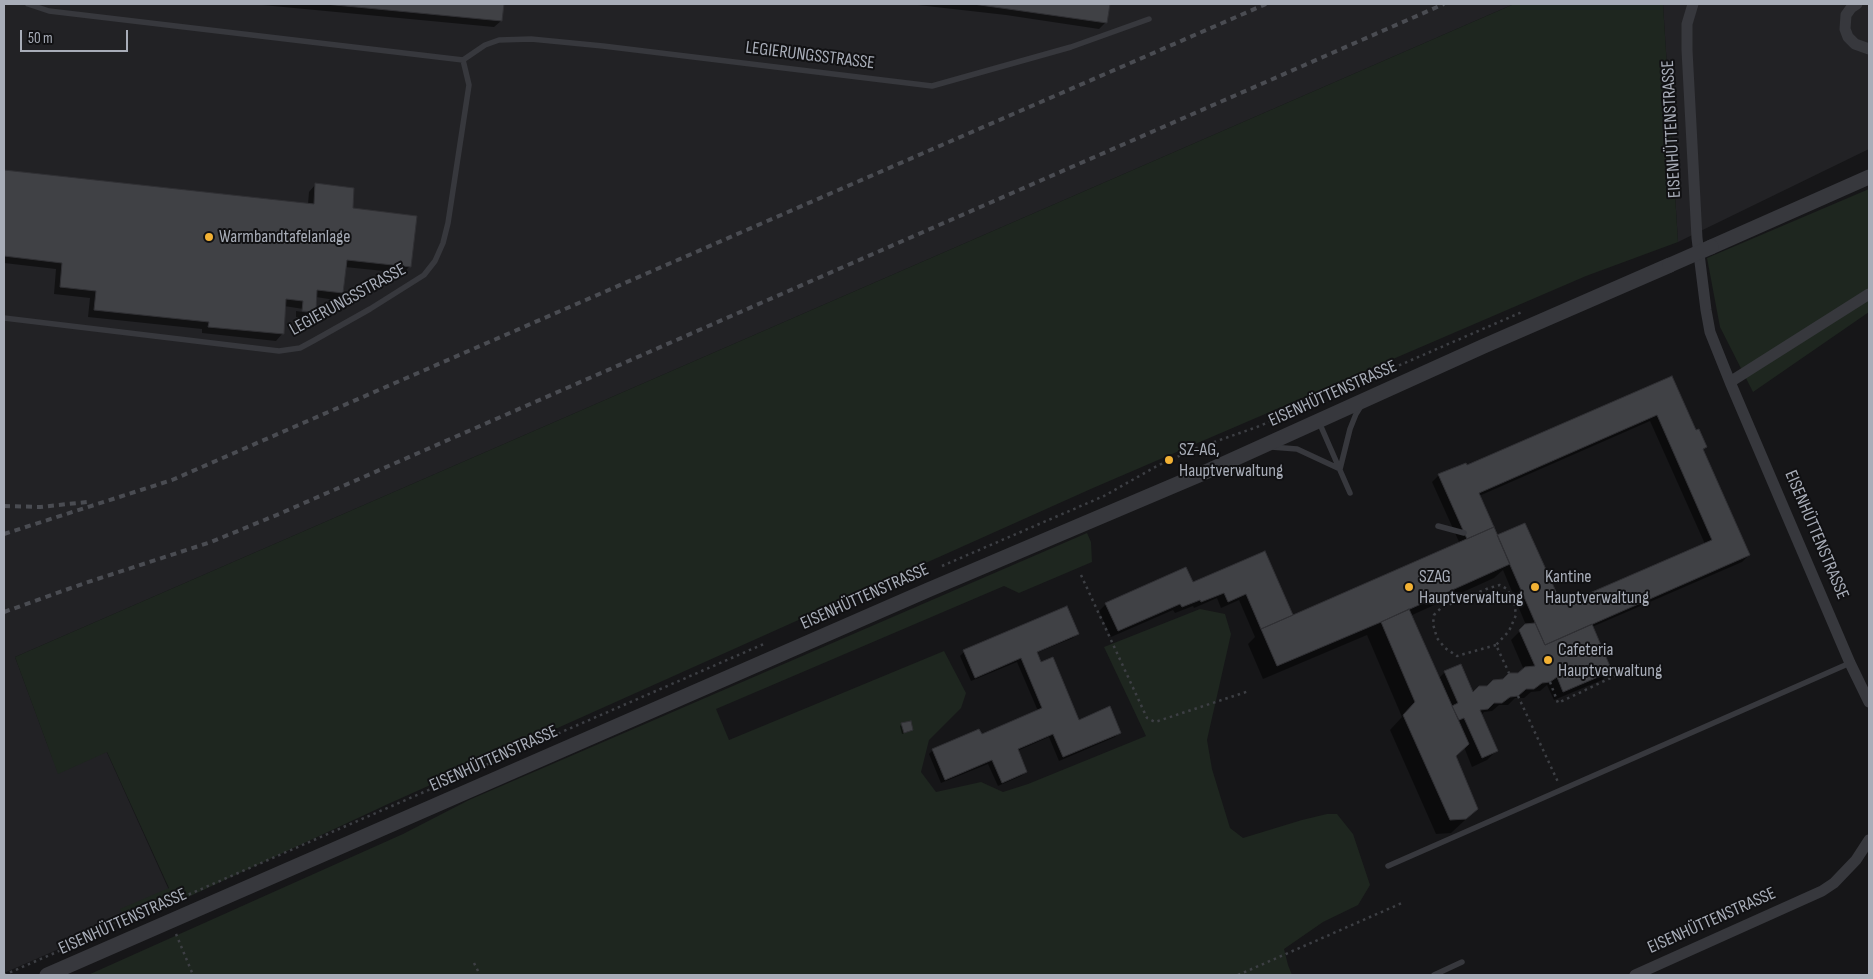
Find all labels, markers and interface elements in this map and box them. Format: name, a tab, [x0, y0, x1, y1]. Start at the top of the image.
scale bar	[22, 20, 130, 52]
text: 50 m	[28, 29, 53, 48]
street label: LEGIERUNGSSTRASSE	[744, 37, 876, 75]
street label: EISENHÜTTENSTRASSE	[1658, 60, 1686, 198]
place label: Warmbandtafelanlage	[219, 226, 350, 248]
marker: Warmbandtafelanlage	[203, 231, 215, 243]
street label: LEGIERUNGSSTRASSE	[286, 259, 410, 341]
street label: EISENHÜTTENSTRASSE	[1266, 356, 1400, 432]
place label: SZ-AG, Hauptverwaltung	[1179, 439, 1283, 482]
marker: SZ-AG, Hauptverwaltung	[1163, 454, 1175, 466]
street label: EISENHÜTTENSTRASSE	[1779, 467, 1853, 603]
street label: EISENHÜTTENSTRASSE	[798, 559, 932, 635]
place label: SZAG Hauptverwaltung	[1419, 566, 1523, 608]
place label: Kantine Hauptverwaltung	[1545, 566, 1649, 608]
marker: SZAG Hauptverwaltung	[1403, 581, 1415, 593]
marker: Kantine Hauptverwaltung	[1529, 581, 1541, 593]
place label: Cafeteria Hauptverwaltung	[1558, 639, 1662, 682]
marker: Cafeteria Hauptverwaltung	[1542, 654, 1554, 666]
street label: EISENHÜTTENSTRASSE	[427, 721, 561, 797]
street label: EISENHÜTTENSTRASSE	[1645, 883, 1779, 959]
street label: EISENHÜTTENSTRASSE	[56, 884, 190, 960]

